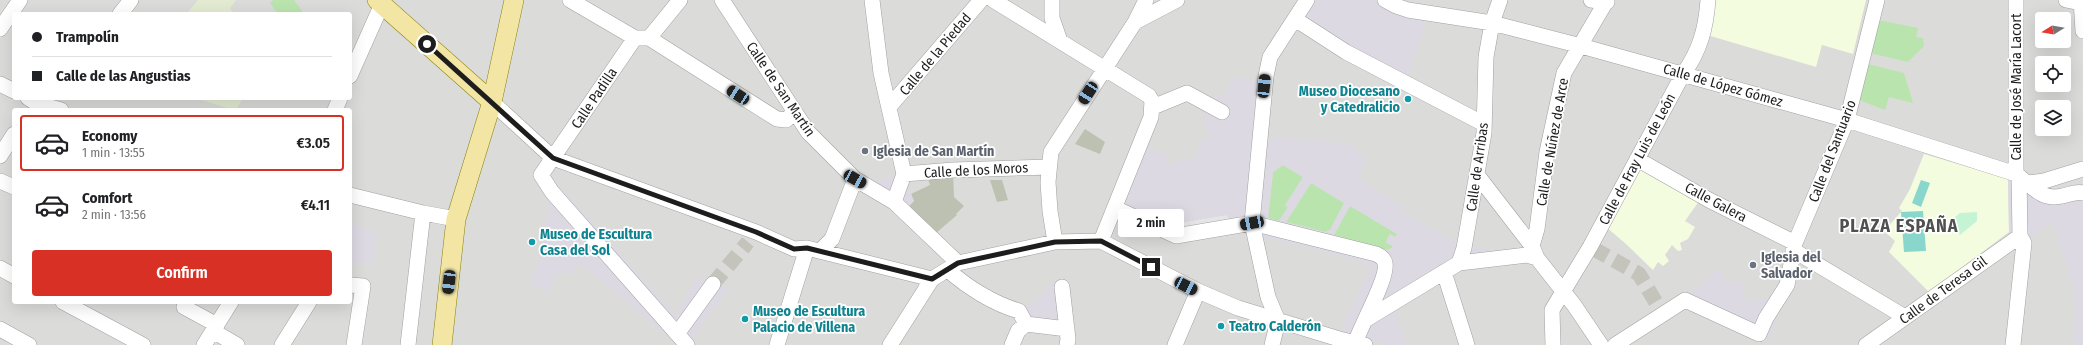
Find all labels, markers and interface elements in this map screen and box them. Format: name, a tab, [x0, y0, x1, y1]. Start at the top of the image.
street label: Calle de la Piedad	[896, 10, 975, 99]
north arrow	[2035, 12, 2071, 48]
map controls	[2035, 12, 2071, 136]
street label: Calle de José María Lacort	[2008, 13, 2025, 161]
text: Trampolín	[56, 28, 119, 46]
route start	[418, 35, 436, 53]
street label: Calle de San Martín	[743, 39, 819, 140]
button: locate	[2035, 56, 2071, 92]
street label: Calle de López Gómez	[1661, 60, 1785, 111]
street label: Calle Padilla	[568, 64, 621, 132]
text: Calle de las Angustias	[56, 67, 191, 85]
car	[1257, 73, 1271, 99]
street label: Calle de Núñez de Arce	[1533, 77, 1572, 208]
car	[1076, 80, 1100, 106]
car	[725, 83, 751, 107]
place label: Museo Diocesano y Catedralicio	[1299, 83, 1401, 116]
street label: Calle de Fray Luis de León	[1596, 91, 1679, 228]
marker: Museo Diocesano y Catedralicio	[1403, 94, 1413, 104]
street label: Calle del Santuario	[1805, 98, 1860, 205]
button: layers	[2035, 100, 2071, 136]
street label: Calle de Arribas	[1463, 121, 1492, 213]
icon: car	[34, 125, 70, 161]
text: Economy	[82, 127, 137, 145]
text: €3.05	[296, 134, 330, 152]
place label: Iglesia de San Martín	[873, 143, 994, 160]
text: 1 min · 13:55	[82, 145, 145, 160]
marker: Iglesia de San Martín	[860, 146, 870, 156]
street label: Calle de los Moros	[923, 159, 1029, 182]
car	[842, 168, 868, 190]
street label: Calle Galera	[1682, 179, 1750, 226]
icon: car	[34, 187, 70, 223]
text: Comfort	[82, 189, 133, 207]
text: €4.11	[301, 196, 330, 214]
text: 2 min · 13:56	[82, 207, 146, 222]
callout: 2 min	[1118, 209, 1184, 237]
text: 2 min	[1137, 215, 1165, 230]
car	[1239, 215, 1265, 231]
district label: PLAZA ESPAÑA	[1839, 215, 1959, 237]
place label: Museo de Escultura Casa del Sol	[540, 226, 652, 259]
marker: Museo de Escultura Casa del Sol	[527, 237, 537, 247]
place label: Iglesia del Salvador	[1761, 249, 1821, 282]
button: Confirm	[32, 250, 332, 296]
street label: Calle de Teresa Gil	[1896, 253, 1991, 328]
route end	[1142, 258, 1160, 276]
marker: Iglesia del Salvador	[1748, 260, 1758, 270]
car	[442, 269, 456, 295]
car	[1173, 275, 1199, 297]
place label: Museo de Escultura Palacio de Villena	[753, 303, 865, 336]
marker: Museo de Escultura Palacio de Villena	[740, 314, 750, 324]
place label: Teatro Calderón	[1229, 318, 1321, 335]
marker: Teatro Calderón	[1216, 321, 1226, 331]

